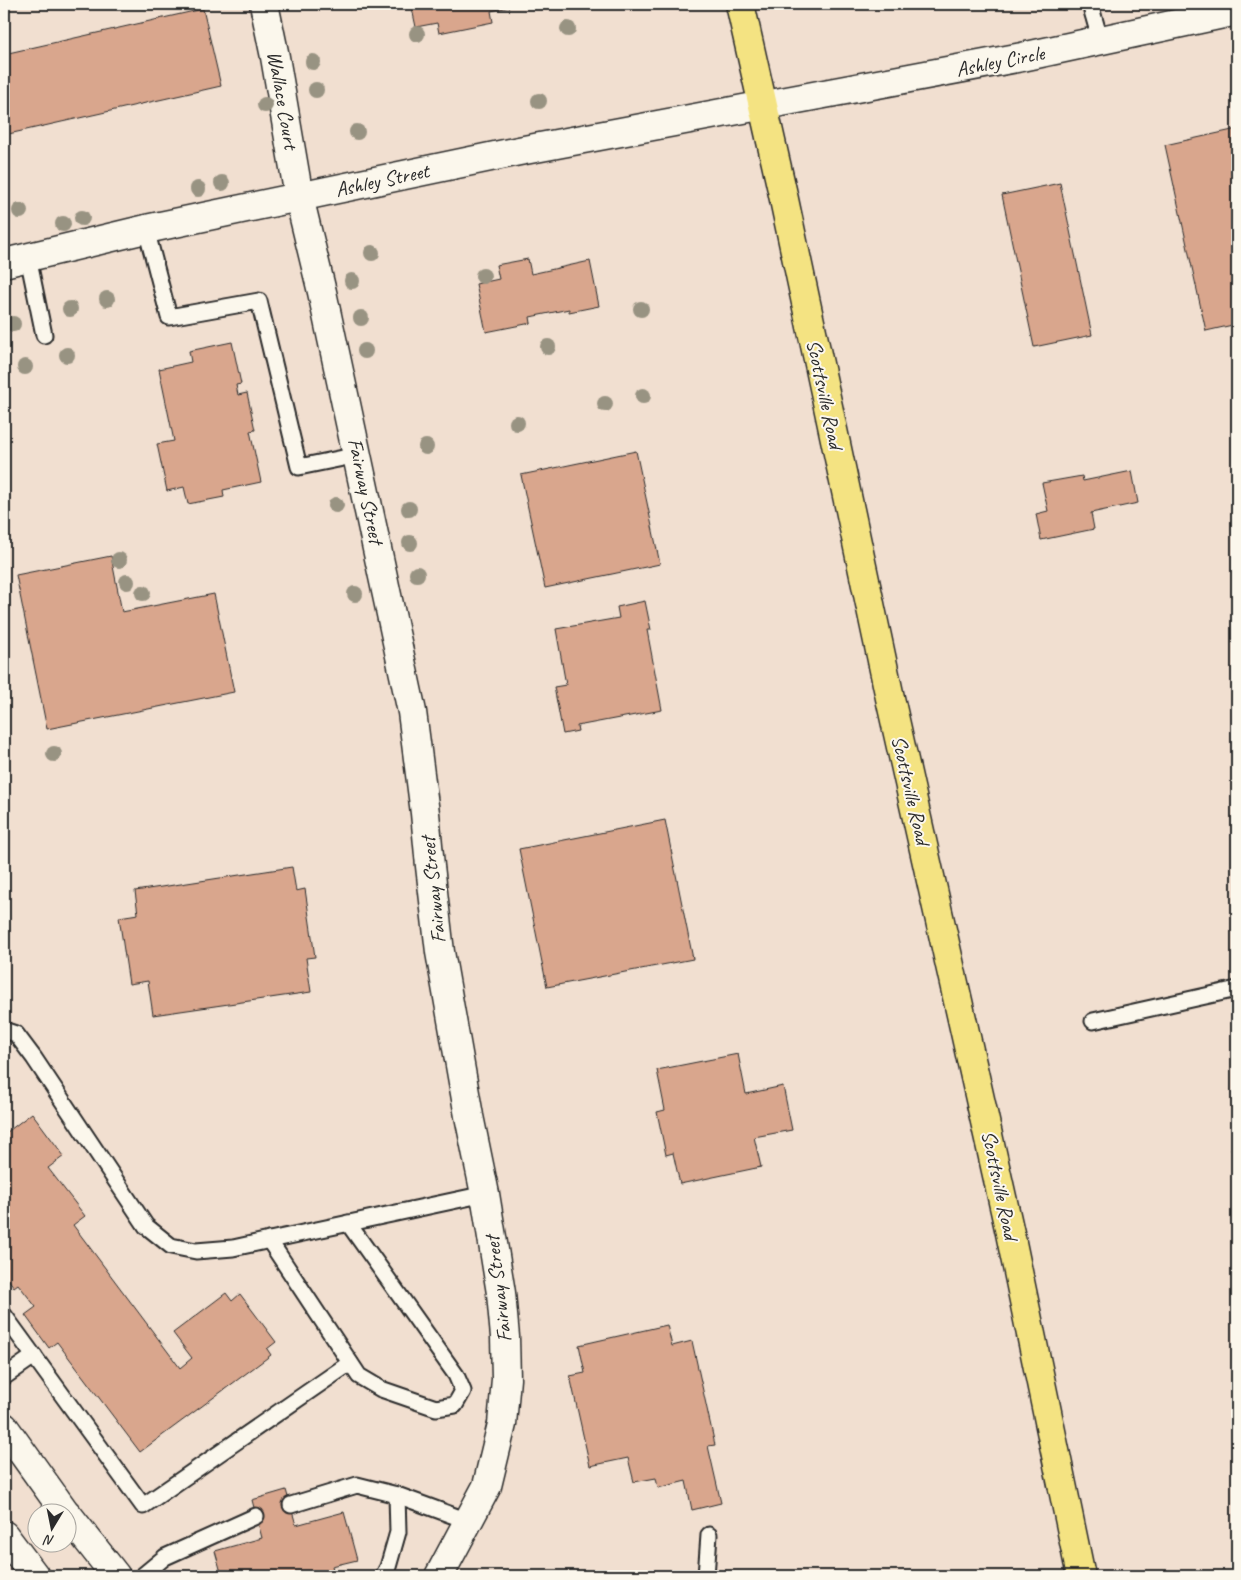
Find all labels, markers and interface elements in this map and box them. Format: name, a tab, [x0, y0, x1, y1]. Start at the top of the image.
street label: Ashley Circle	[954, 39, 1047, 82]
street label: Wallace Court	[262, 49, 305, 153]
street label: Ashley Street	[333, 157, 433, 203]
street label: Scottsville Road	[801, 337, 850, 455]
street label: Fairway Street	[342, 436, 390, 549]
street label: Scottsville Road	[886, 733, 937, 851]
street label: Fairway Street	[414, 832, 452, 945]
street label: Scottsville Road	[976, 1128, 1025, 1246]
street label: Fairway Street	[478, 1231, 517, 1344]
north arrow	[28, 1502, 78, 1552]
text: N	[42, 1531, 56, 1549]

